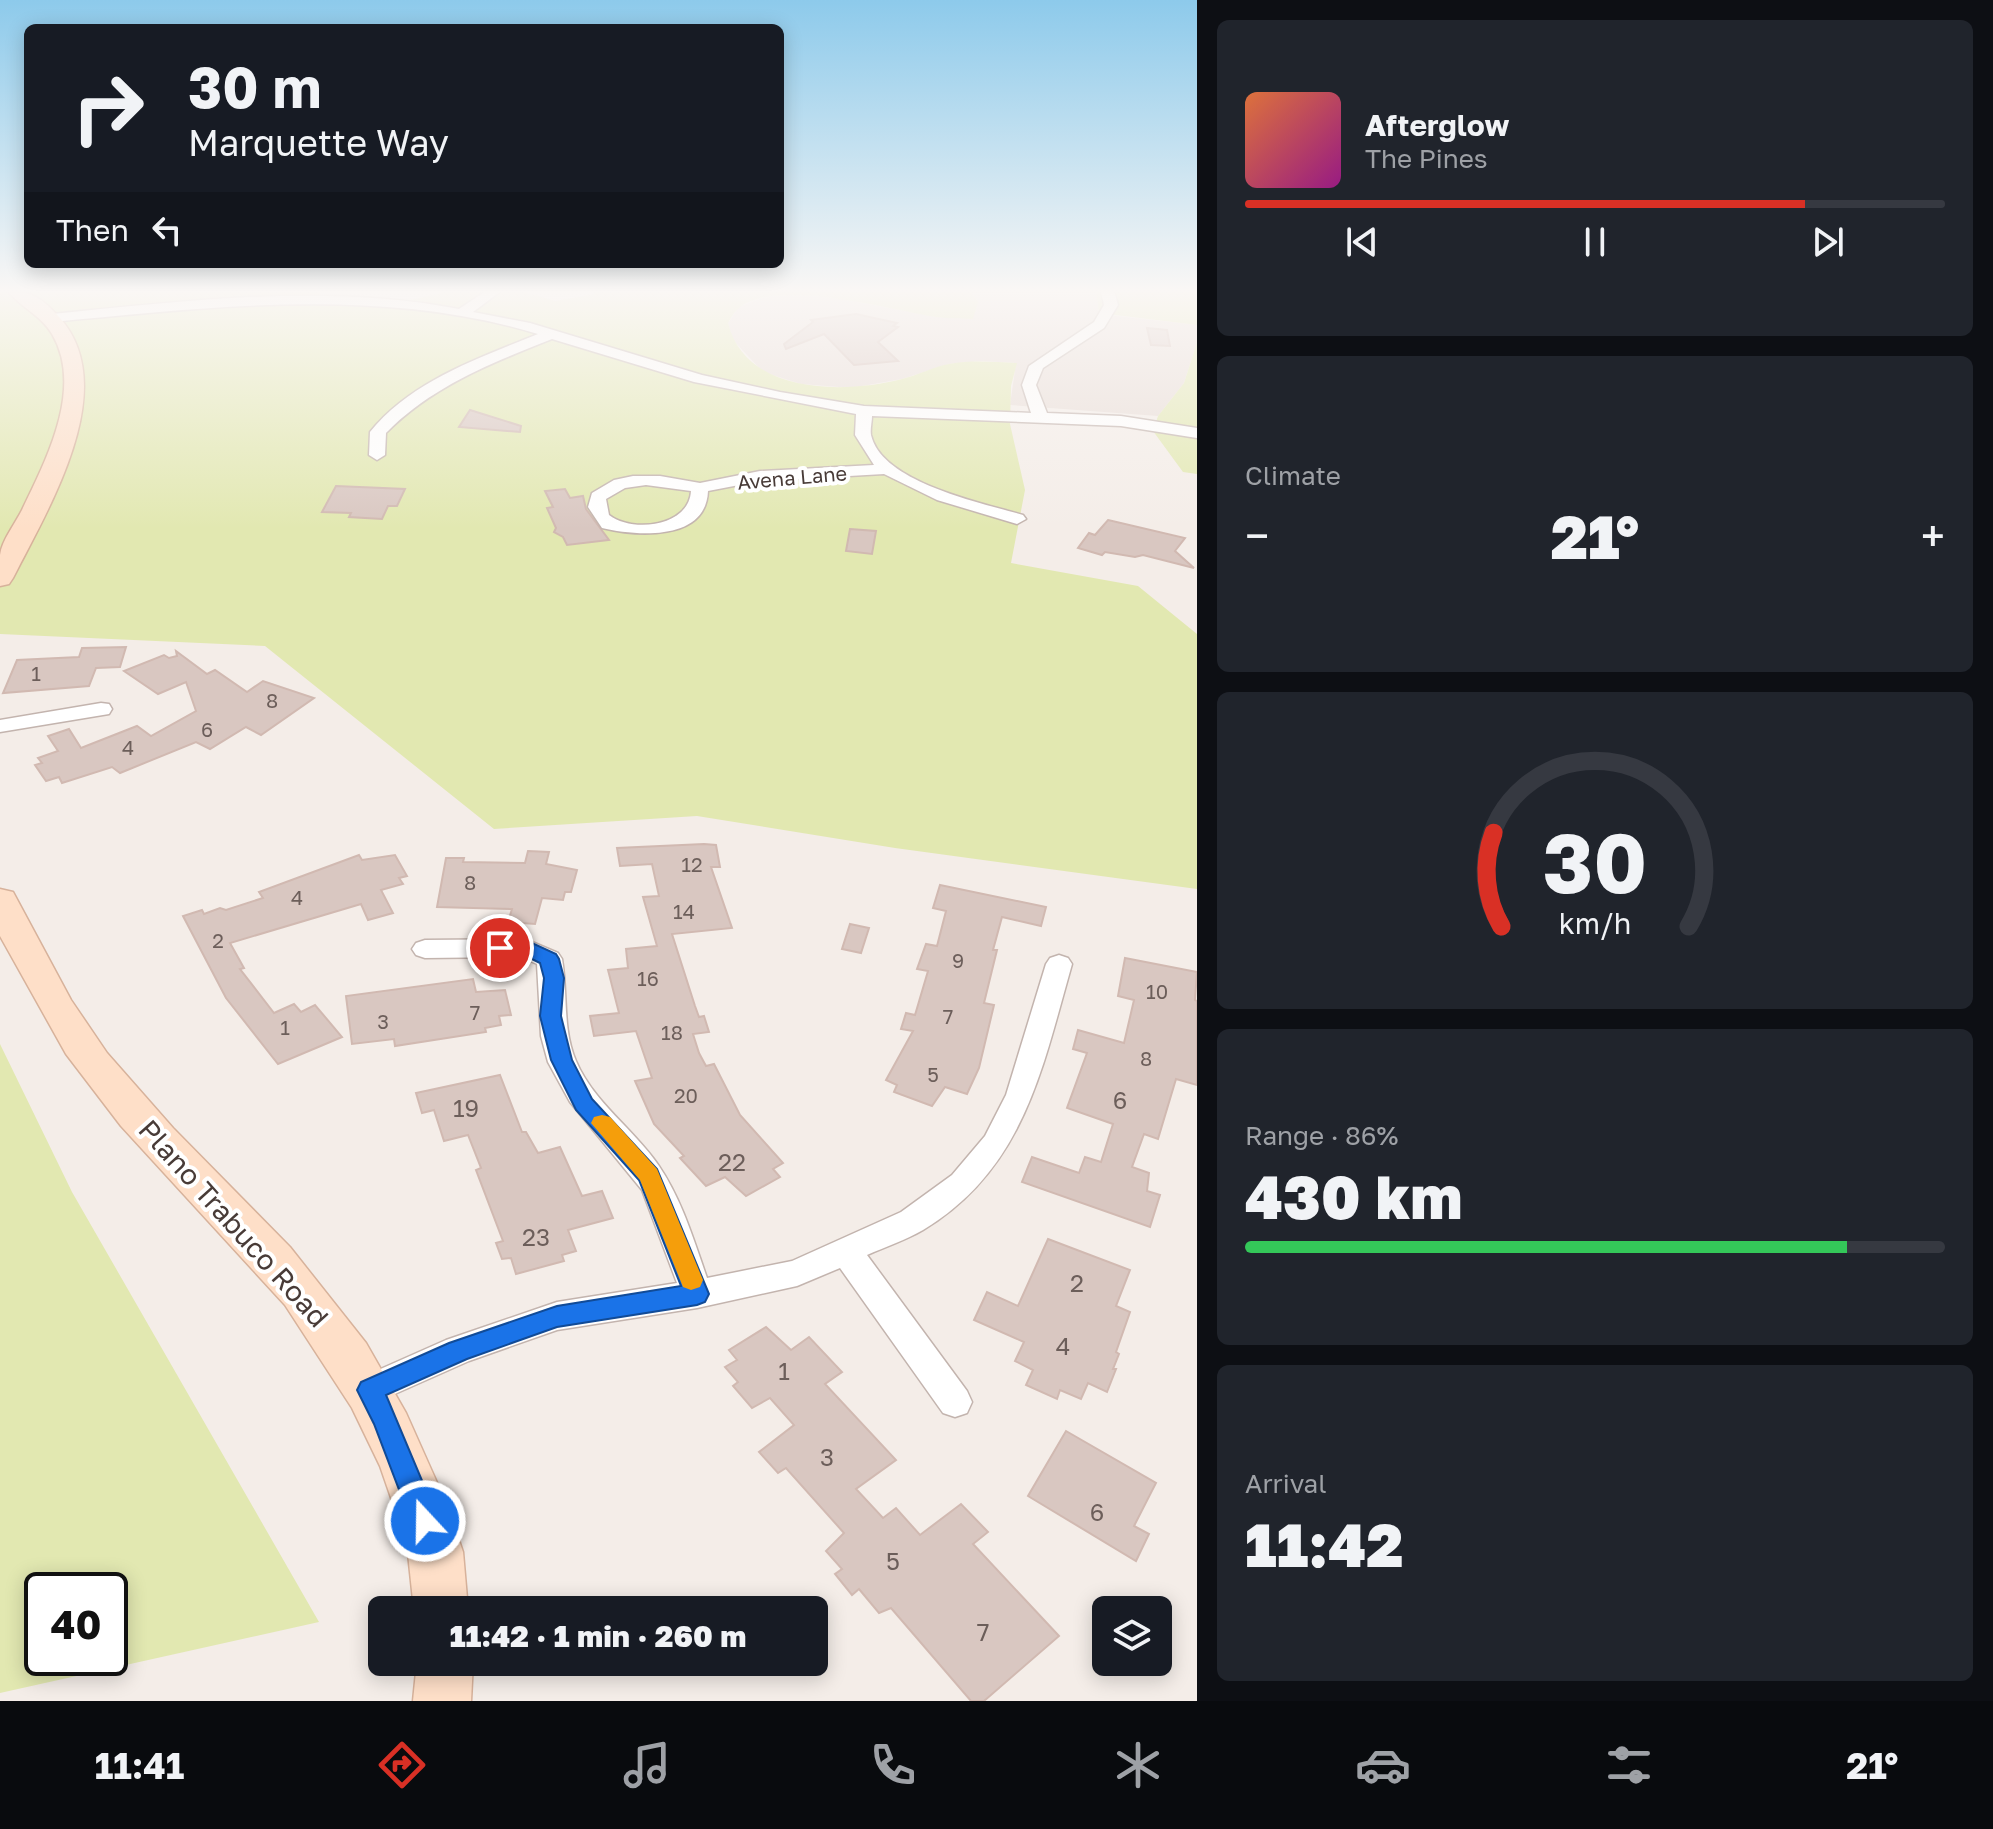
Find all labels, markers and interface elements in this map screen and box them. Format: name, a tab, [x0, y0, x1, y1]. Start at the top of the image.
text: 30 m	[188, 53, 322, 120]
icon: right	[56, 56, 160, 160]
text: Afterglow	[1365, 107, 1509, 143]
text: Marquette Way	[188, 121, 449, 164]
text: The Pines	[1365, 143, 1488, 174]
icon: left	[145, 208, 189, 252]
text: Then	[56, 212, 129, 248]
icon: previous	[1340, 220, 1384, 264]
icon: pause	[1573, 220, 1617, 264]
icon: next	[1806, 220, 1850, 264]
street label: Avena Lane	[736, 460, 848, 494]
text: Climate	[1245, 460, 1341, 491]
text: 21°	[1551, 500, 1639, 572]
text: −	[1245, 509, 1269, 562]
text: +	[1921, 509, 1945, 562]
house number: 1	[31, 661, 41, 685]
house number: 8	[266, 688, 278, 712]
house number: 6	[201, 717, 213, 741]
house number: 4	[122, 735, 134, 759]
text: 30	[1543, 810, 1647, 910]
house number: 12	[681, 852, 703, 876]
house number: 8	[464, 870, 476, 894]
house number: 4	[291, 885, 303, 909]
house number: 14	[673, 899, 695, 923]
text: km/h	[1559, 906, 1631, 940]
pin	[466, 914, 534, 982]
icon: arrive	[478, 926, 522, 970]
house number: 2	[212, 928, 224, 952]
house number: 9	[952, 948, 964, 972]
house number: 16	[637, 966, 659, 990]
house number: 10	[1146, 979, 1168, 1003]
house number: 7	[470, 1000, 480, 1024]
house number: 7	[943, 1004, 953, 1028]
house number: 3	[377, 1009, 389, 1033]
house number: 1	[280, 1015, 290, 1039]
house number: 18	[661, 1020, 683, 1044]
house number: 8	[1140, 1046, 1152, 1070]
house number: 5	[927, 1062, 939, 1086]
house number: 20	[674, 1083, 698, 1107]
house number: 6	[1113, 1085, 1127, 1114]
house number: 19	[453, 1093, 479, 1122]
street label: Plano Trabuco Road	[132, 1113, 336, 1333]
text: Range · 86%	[1245, 1120, 1398, 1151]
house number: 22	[718, 1147, 746, 1176]
text: 430 km	[1245, 1160, 1462, 1232]
house number: 23	[522, 1222, 550, 1251]
house number: 2	[1070, 1268, 1084, 1297]
house number: 4	[1056, 1331, 1070, 1360]
house number: 1	[778, 1356, 790, 1385]
house number: 3	[820, 1442, 834, 1471]
text: Arrival	[1245, 1468, 1326, 1499]
position arrow	[383, 1479, 467, 1563]
house number: 6	[1090, 1497, 1104, 1526]
text: 11:42	[1245, 1508, 1403, 1580]
house number: 5	[886, 1546, 900, 1575]
speed limit sign: 40	[24, 1572, 128, 1676]
map controls	[1092, 1596, 1172, 1676]
button: layers	[1092, 1596, 1172, 1676]
house number: 7	[977, 1617, 989, 1646]
text: 11:42 · 1 min · 260 m	[450, 1618, 746, 1654]
icon: directions	[374, 1737, 430, 1793]
icon: music	[619, 1737, 675, 1793]
icon: phone	[865, 1737, 921, 1793]
icon: climate	[1110, 1737, 1166, 1793]
icon: car	[1355, 1737, 1411, 1793]
icon: filters	[1601, 1737, 1657, 1793]
text: 11:41	[95, 1744, 184, 1787]
text: 21°	[1846, 1744, 1898, 1787]

